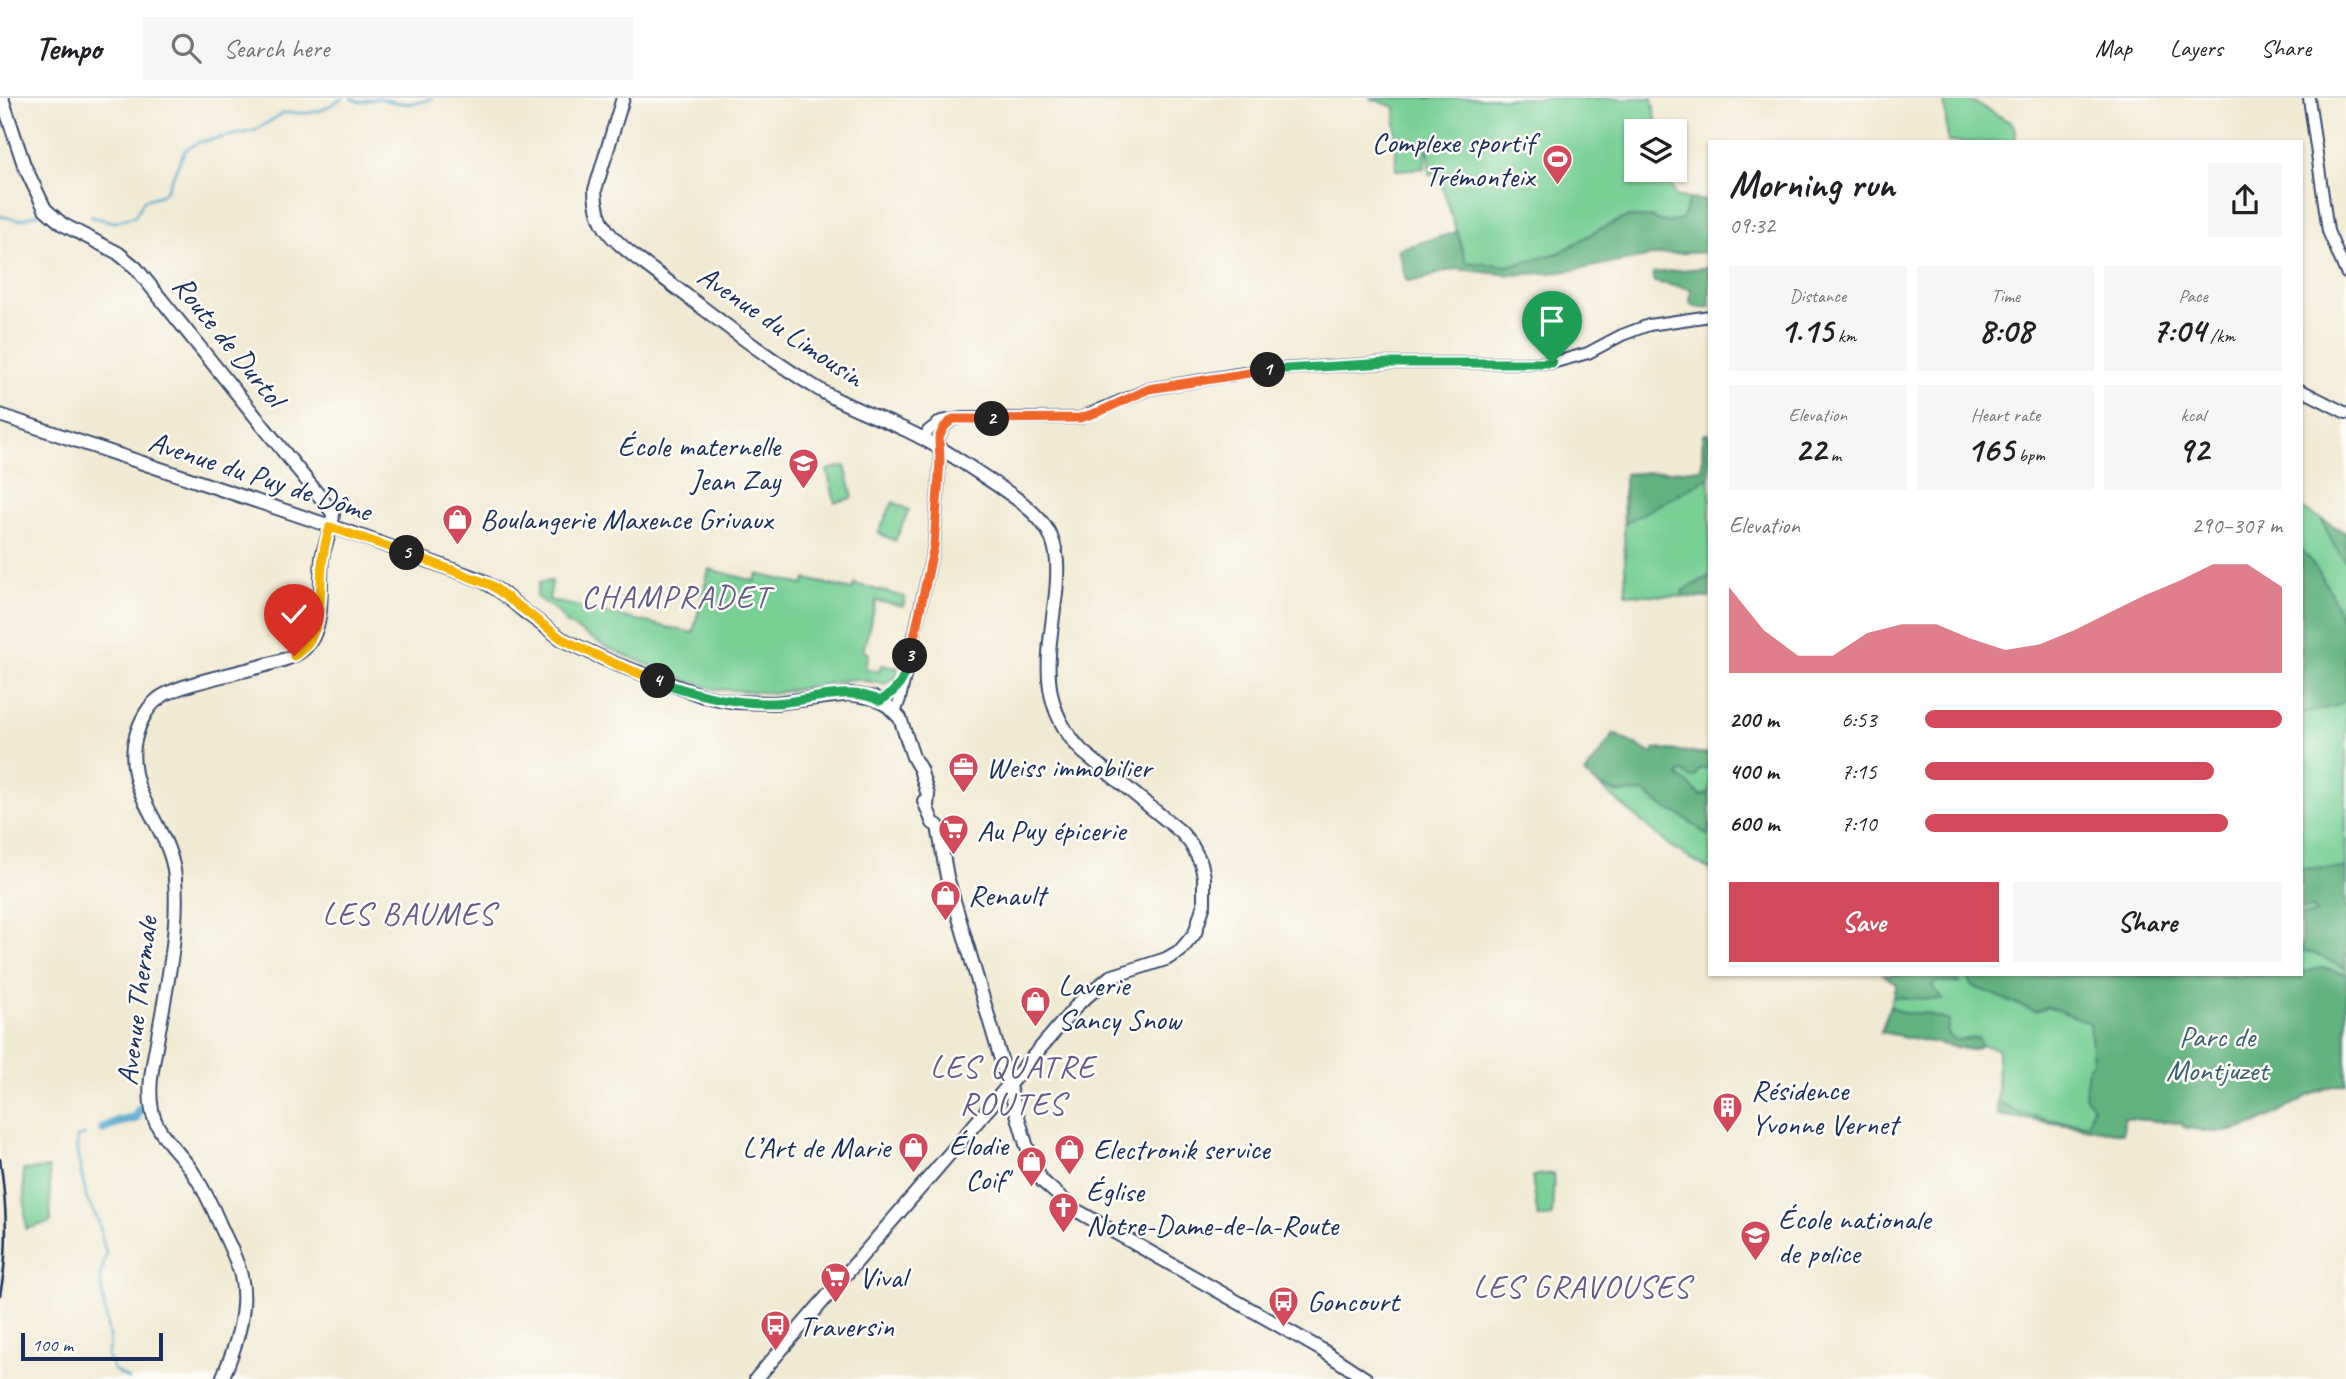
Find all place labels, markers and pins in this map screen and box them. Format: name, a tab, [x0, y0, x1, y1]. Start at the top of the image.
place label: Complexe sportif Trémonteix	[1372, 123, 1541, 195]
sports icon: Complexe sportif Trémonteix	[1540, 142, 1574, 186]
pin	[1522, 291, 1582, 363]
pin: 1	[1250, 352, 1286, 388]
pin: 2	[974, 402, 1010, 436]
place label: École maternelle Jean Zay	[618, 427, 782, 499]
school or university icon: École maternelle Jean Zay	[786, 446, 820, 490]
place label: Boulangerie Maxence Grivaux	[480, 500, 775, 538]
shop icon: Boulangerie Maxence Grivaux	[440, 502, 474, 546]
pin: 5	[390, 536, 424, 570]
pin	[264, 584, 324, 656]
pin: 3	[892, 638, 928, 674]
pin: 4	[640, 664, 676, 698]
place label: Weiss immobilier	[986, 748, 1154, 786]
office icon: Weiss immobilier	[946, 750, 980, 794]
place label: Au Puy épicerie	[977, 811, 1128, 849]
supermarket icon: Au Puy épicerie	[937, 813, 971, 857]
place label: Renault	[968, 876, 1049, 914]
shop icon: Renault	[928, 878, 962, 922]
place label: Laverie Sancy Snow	[1058, 966, 1184, 1038]
shop icon: Laverie Sancy Snow	[1018, 985, 1052, 1029]
place label: Résidence Yvonne Vernet	[1751, 1071, 1902, 1143]
building icon: Résidence Yvonne Vernet	[1711, 1090, 1745, 1134]
place label: Élodie Coif'	[949, 1126, 1013, 1198]
place label: L’Art de Marie	[742, 1128, 892, 1166]
shop icon: L’Art de Marie	[896, 1130, 930, 1174]
place label: Electronik service	[1093, 1130, 1272, 1168]
shop icon: Electronik service	[1053, 1132, 1087, 1176]
shop icon: Élodie Coif'	[1014, 1145, 1048, 1189]
place label: Église Notre-Dame-de-la-Route	[1086, 1172, 1340, 1244]
church icon: Église Notre-Dame-de-la-Route	[1046, 1191, 1080, 1235]
place label: École nationale de police	[1778, 1200, 1933, 1272]
school or university icon: École nationale de police	[1738, 1219, 1772, 1263]
place label: Vival	[859, 1258, 912, 1296]
supermarket icon: Vival	[819, 1260, 853, 1304]
place label: Goncourt	[1307, 1282, 1402, 1320]
bus stop icon: Goncourt	[1267, 1284, 1301, 1328]
place label: Traversin	[799, 1307, 894, 1345]
bus stop icon: Traversin	[759, 1309, 793, 1353]

